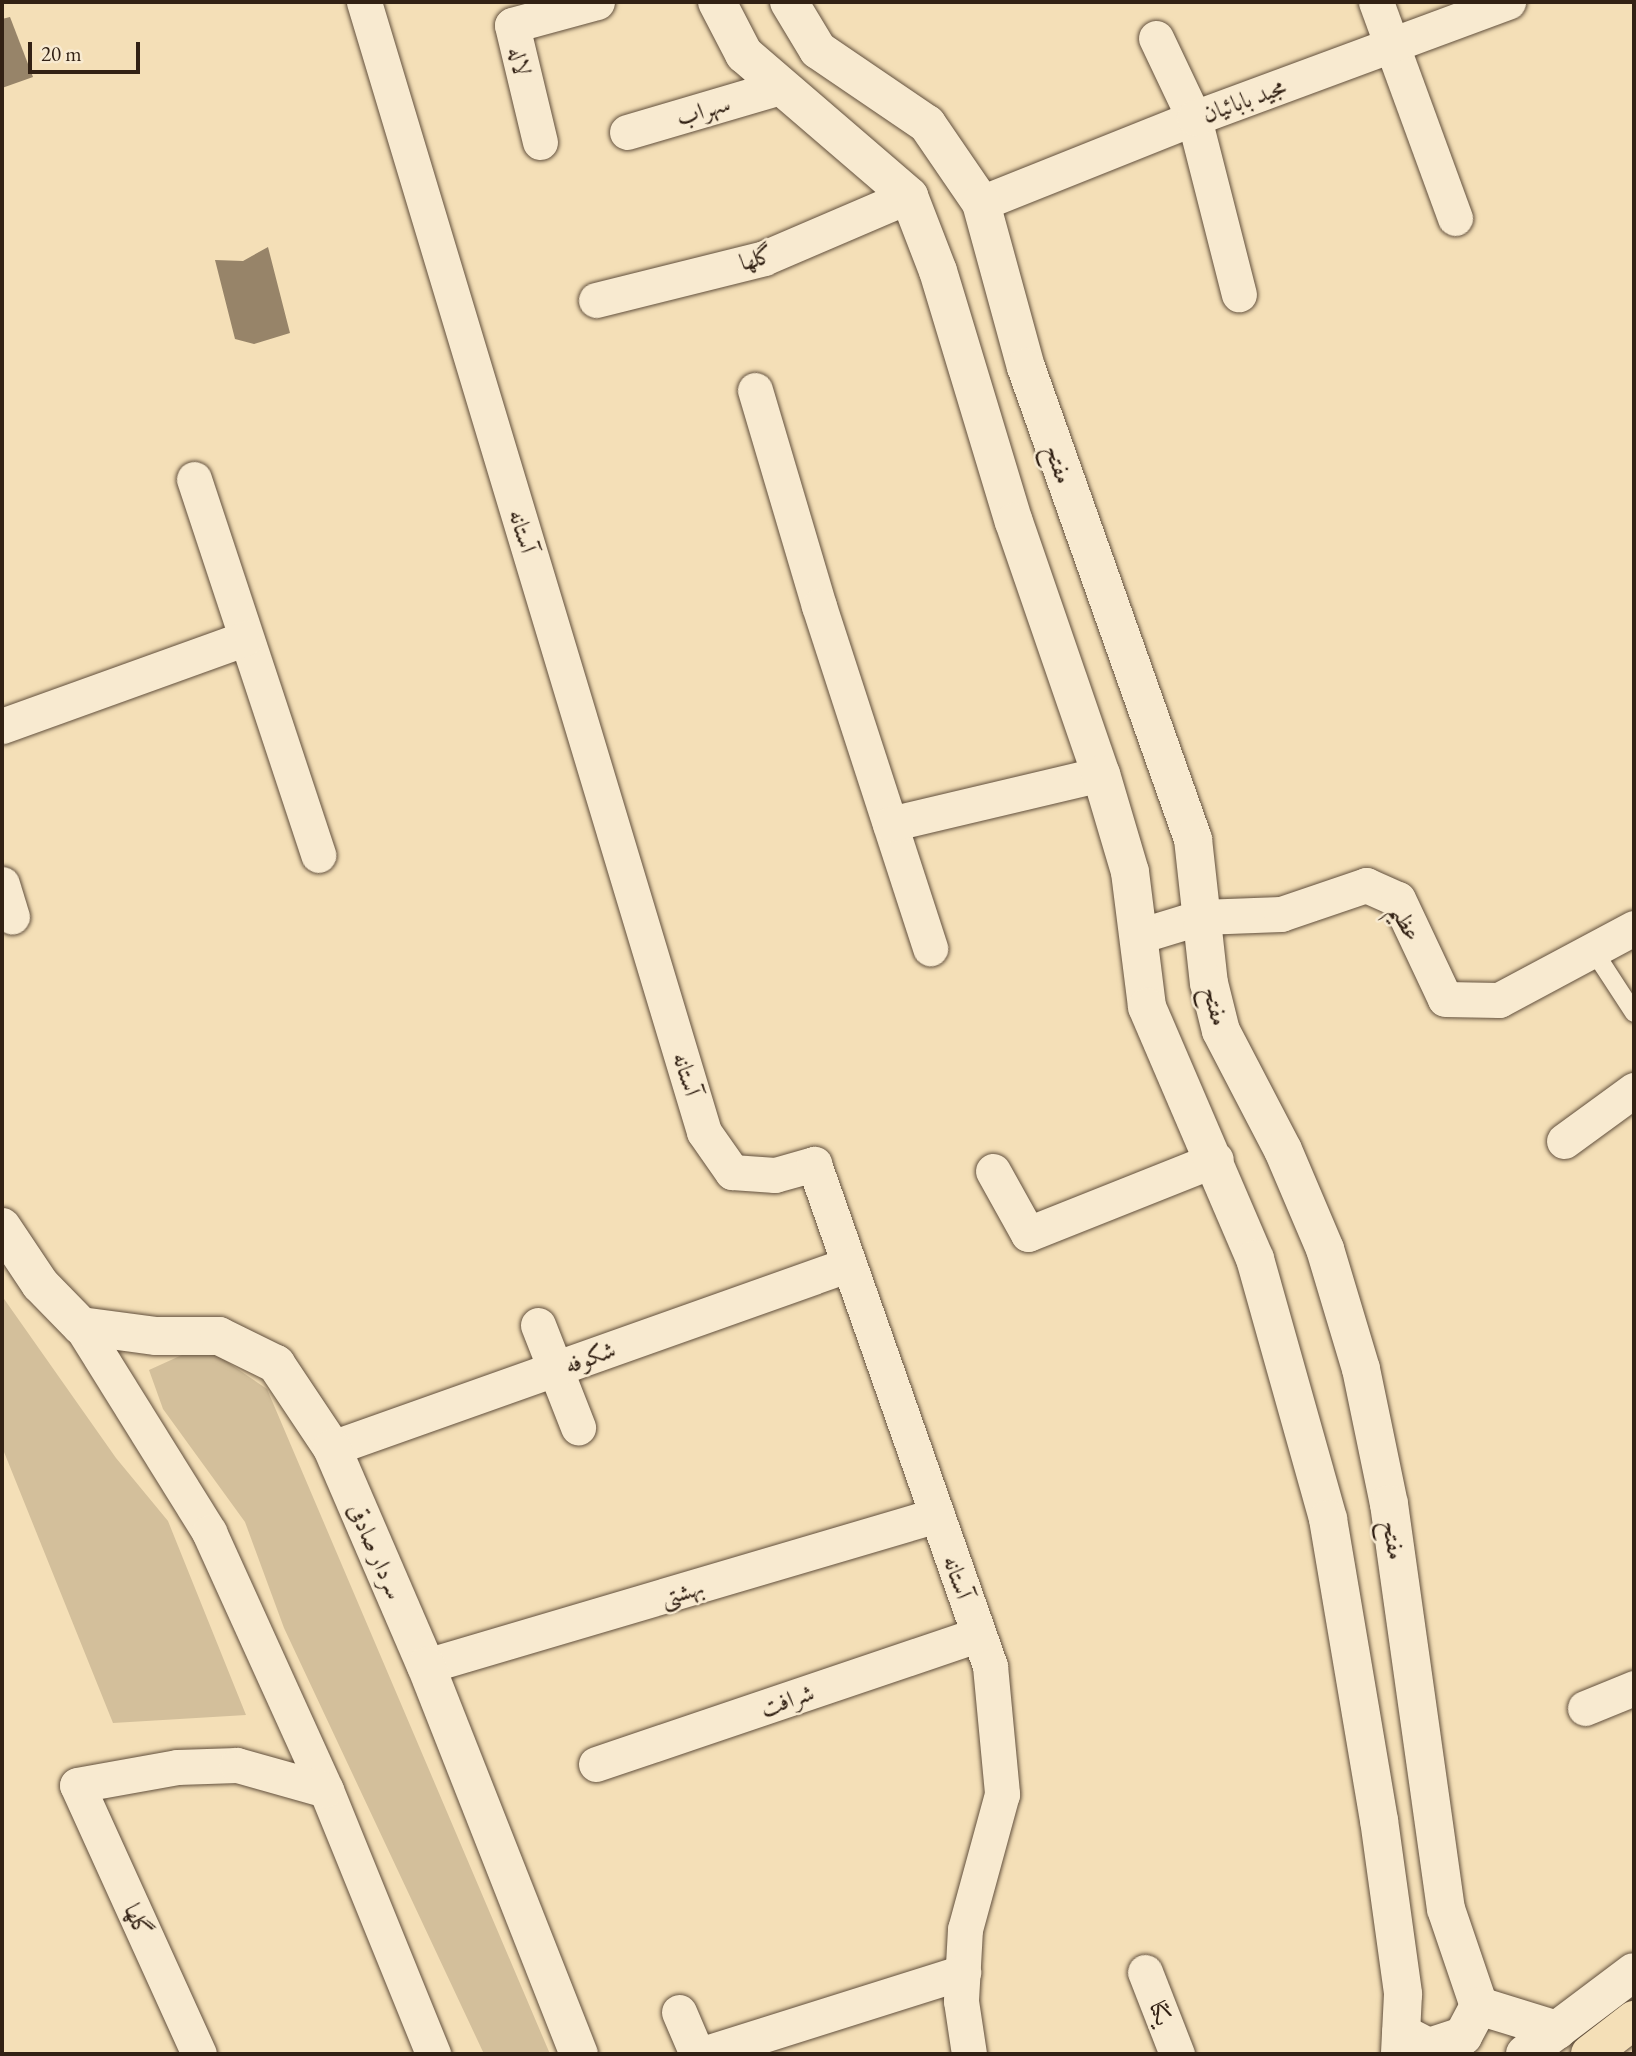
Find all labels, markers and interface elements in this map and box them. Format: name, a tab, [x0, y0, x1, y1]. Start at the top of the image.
scale bar	[32, 28, 144, 72]
text: 20 m	[41, 40, 82, 67]
street label: لاله	[503, 44, 537, 78]
street label: مجید بابائیان	[1198, 72, 1290, 128]
street label: سهراب	[673, 88, 733, 132]
street label: گلها	[736, 239, 776, 277]
street label: مفتح	[1039, 441, 1079, 487]
street label: آستانه	[503, 506, 543, 556]
street label: عظیم	[1384, 898, 1428, 946]
street label: مفتح	[1197, 983, 1235, 1029]
street label: آستانه	[667, 1049, 707, 1099]
street label: شکوفه	[561, 1335, 619, 1379]
street label: سردار صادقی	[342, 1499, 410, 1603]
street label: مفتح	[1377, 1518, 1411, 1562]
street label: آستانه	[937, 1552, 979, 1602]
street label: بهشتی	[657, 1572, 707, 1612]
street label: شرافت	[756, 1677, 818, 1723]
street label: گلها	[118, 1899, 158, 1941]
street label: یکتا	[1143, 1997, 1179, 2029]

